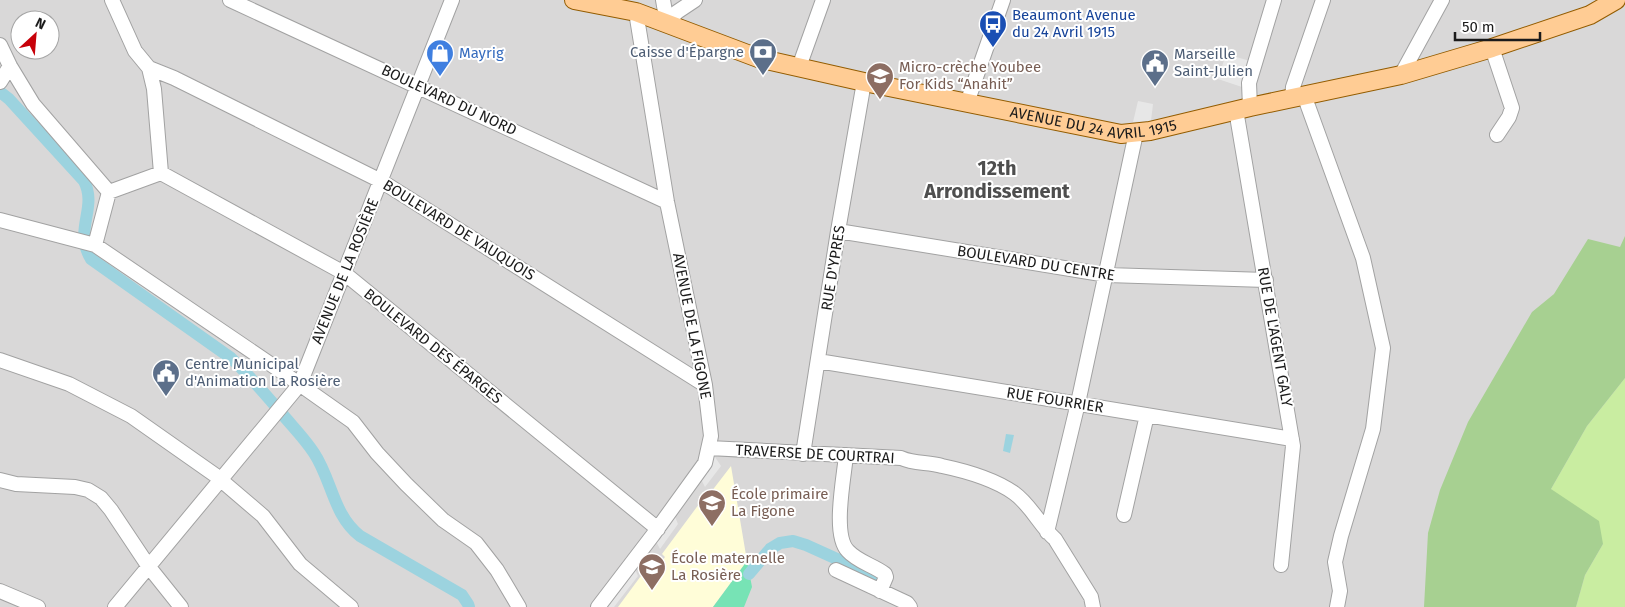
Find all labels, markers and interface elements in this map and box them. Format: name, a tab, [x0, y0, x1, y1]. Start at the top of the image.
place label: Beaumont Avenue du 24 Avril 1915	[1012, 6, 1136, 41]
bus stop icon: Beaumont Avenue du 24 Avril 1915	[978, 9, 1008, 48]
north arrow	[10, 10, 60, 60]
scale bar	[1455, 10, 1540, 42]
text: N	[33, 14, 48, 33]
text: 50 m	[1462, 18, 1495, 36]
bank icon: Caisse d'Épargne	[748, 37, 778, 76]
shop icon: Mayrig	[425, 38, 455, 77]
place label: Caisse d'Épargne	[630, 43, 744, 61]
place label: Mayrig	[459, 44, 504, 62]
place label: Marseille Saint-Julien	[1174, 45, 1253, 80]
public building icon: Marseille Saint-Julien	[1140, 48, 1170, 87]
place label: Micro-crèche Youbee For Kids “Anahit”	[899, 58, 1041, 93]
street label: BOULEVARD DU NORD	[378, 61, 520, 139]
school or university icon: Micro-crèche Youbee For Kids “Anahit”	[865, 61, 895, 100]
street label: AVENUE DU 24 AVRIL 1915	[1008, 103, 1178, 144]
district label: 12th Arrondissement	[923, 156, 1070, 203]
street label: BOULEVARD DE VAUQUOIS	[380, 176, 538, 284]
street label: AVENUE DE LA ROSIÈRE	[307, 195, 383, 347]
street label: RUE D'YPRES	[817, 224, 849, 312]
street label: BOULEVARD DU CENTRE	[956, 242, 1116, 284]
street label: AVENUE DE LA FIGONE	[669, 251, 715, 401]
street label: RUE DE L'AGENT GALY	[1254, 266, 1296, 409]
street label: BOULEVARD DES ÉPARGES	[360, 285, 506, 407]
place label: Centre Municipal d'Animation La Rosière	[185, 355, 341, 390]
public building icon: Centre Municipal d'Animation La Rosière	[151, 358, 181, 397]
street label: RUE FOURRIER	[1005, 383, 1105, 417]
street label: TRAVERSE DE COURTRAI	[735, 441, 895, 467]
place label: École primaire La Figone	[731, 485, 829, 520]
school or university icon: École primaire La Figone	[697, 488, 727, 527]
place label: École maternelle La Rosière	[671, 549, 785, 584]
school or university icon: École maternelle La Rosière	[637, 552, 667, 591]

